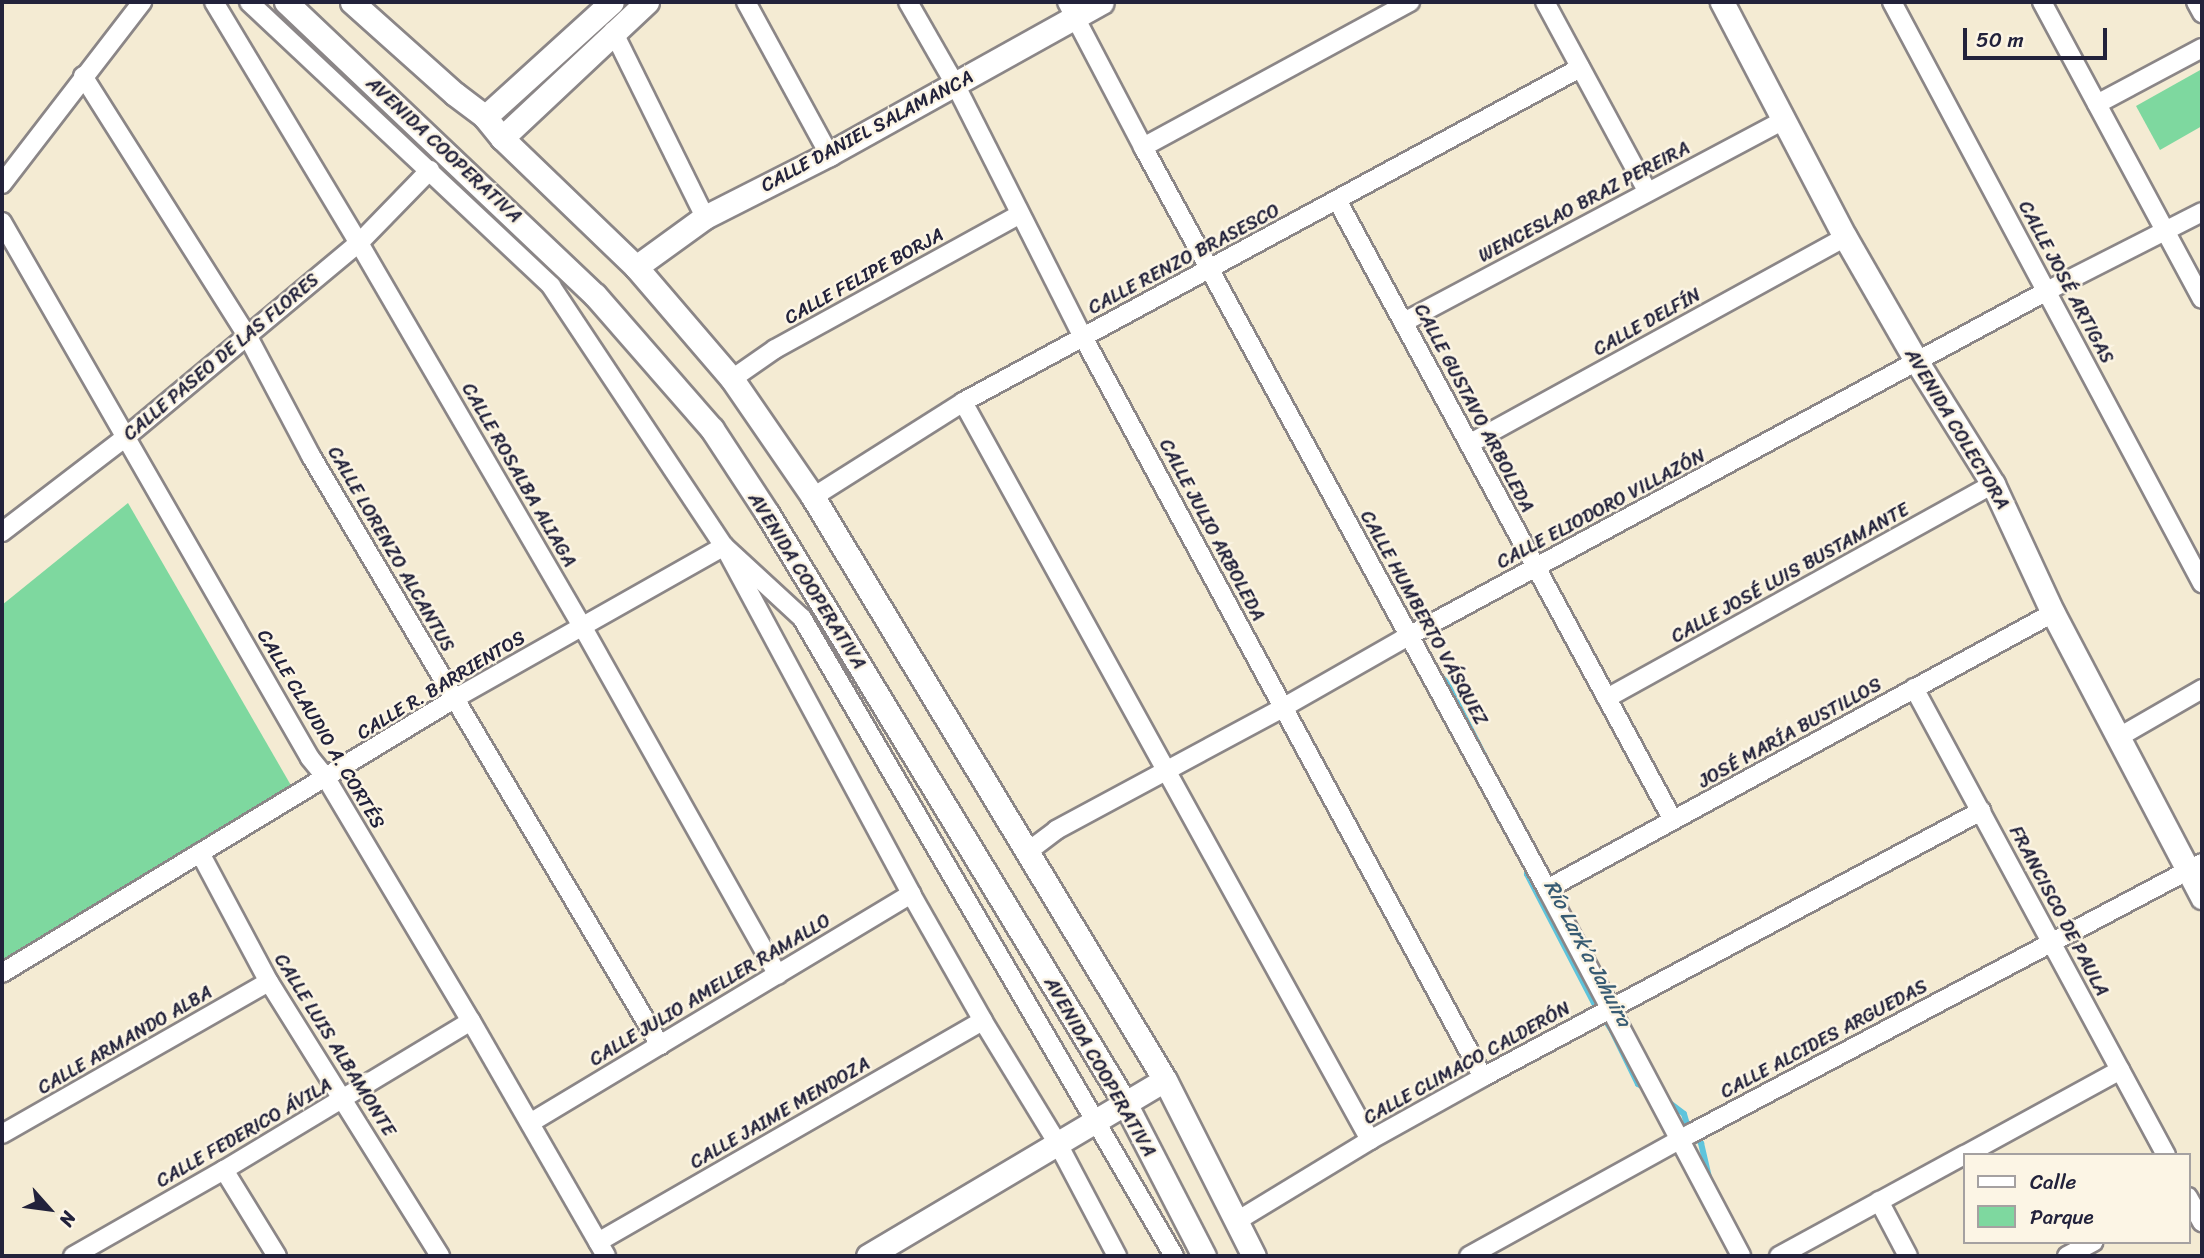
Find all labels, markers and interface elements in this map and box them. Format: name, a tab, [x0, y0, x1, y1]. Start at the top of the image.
scale bar	[1966, 14, 2110, 58]
text: 50 m	[1976, 21, 2024, 59]
street label: CALLE DANIEL SALAMANCA	[758, 66, 976, 196]
street label: AVENIDA COOPERATIVA	[362, 72, 526, 228]
street label: WENCESLAO BRAZ PEREIRA	[1475, 137, 1693, 267]
street label: CALLE JOSÉ ARTIGAS	[2013, 196, 2119, 368]
street label: CALLE RENZO BRASESCO	[1084, 199, 1284, 319]
street label: CALLE FELIPE BORJA	[781, 223, 947, 329]
street label: CALLE PASEO DE LAS FLORES	[118, 268, 324, 446]
street label: CALLE DELFÍN	[1589, 283, 1705, 361]
street label: CALLE GUSTAVO ARBOLEDA	[1409, 300, 1539, 516]
street label: AVENIDA COLECTORA	[1900, 344, 2014, 514]
street label: CALLE ROSALBA ALIAGA	[457, 380, 581, 570]
street label: CALLE JULIO ARBOLEDA	[1154, 435, 1270, 625]
street label: CALLE LORENZO ALCANTUS	[322, 441, 460, 657]
street label: CALLE ELIODORO VILLAZÓN	[1493, 444, 1709, 574]
street label: AVENIDA COOPERATIVA	[743, 488, 871, 674]
street label: CALLE JOSÉ LUIS BUSTAMANTE	[1668, 498, 1912, 648]
street label: CALLE HUMBERTO VÁSQUEZ	[1356, 507, 1492, 729]
street label: CALLE CLAUDIO A. CORTÉS	[252, 625, 390, 833]
street label: CALLE R. BARRIENTOS	[354, 627, 528, 743]
street label: JOSÉ MARÍA BUSTILLOS	[1695, 673, 1885, 793]
street label: FRANCISCO DE PAULA	[2005, 822, 2113, 1000]
water label: Río Lark’a Jahuira	[1539, 875, 1637, 1031]
street label: CALLE JULIO AMELLER RAMALLO	[586, 909, 834, 1071]
street label: CALLE LUIS ALBAMONTE	[270, 950, 400, 1140]
street label: AVENIDA COOPERATIVA	[1039, 973, 1161, 1161]
street label: CALLE ALCIDES ARGUEDAS	[1717, 975, 1931, 1103]
street label: CALLE ARMANDO ALBA	[34, 981, 216, 1099]
street label: CALLE CLIMACO CALDERÓN	[1359, 996, 1575, 1130]
street label: CALLE JAIME MENDOZA	[687, 1053, 873, 1173]
street label: CALLE FEDERICO ÁVILA	[152, 1073, 336, 1193]
legend	[1962, 1153, 2190, 1244]
text: Calle	[2030, 1163, 2076, 1201]
north arrow	[14, 1174, 84, 1244]
text: Parque	[2030, 1198, 2094, 1236]
text: N	[50, 1206, 86, 1233]

